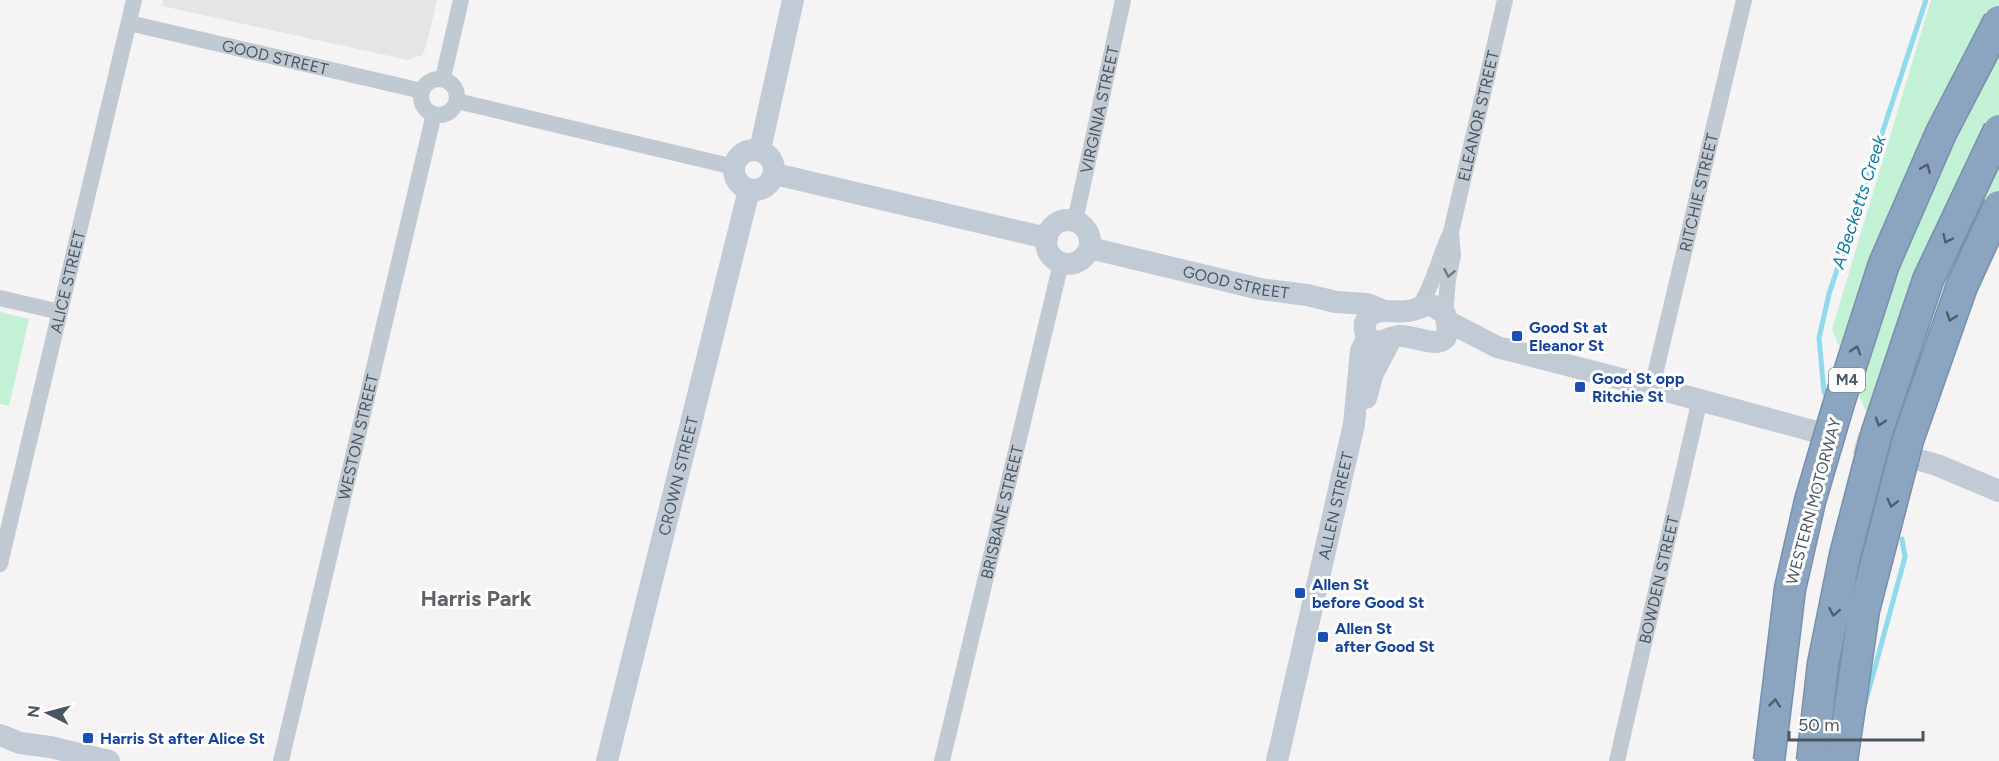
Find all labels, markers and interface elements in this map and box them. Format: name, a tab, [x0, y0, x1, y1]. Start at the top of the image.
street label: GOOD STREET	[220, 36, 330, 79]
street label: VIRGINIA STREET	[1077, 44, 1123, 175]
street label: ELEANOR STREET	[1454, 49, 1503, 183]
street label: RITCHIE STREET	[1675, 131, 1722, 254]
water label: A'Becketts Creek	[1827, 131, 1891, 273]
one-way arrow	[1919, 163, 1931, 174]
street label: ALICE STREET	[46, 229, 89, 335]
one-way arrow	[1942, 233, 1954, 244]
street label: GOOD STREET	[1181, 262, 1290, 303]
one-way arrow	[1443, 268, 1456, 278]
one-way arrow	[1945, 311, 1958, 322]
place label: Good St at Eleanor St	[1529, 318, 1608, 355]
marker: Good St at Eleanor St	[1510, 329, 1524, 343]
one-way arrow	[1849, 345, 1861, 356]
road number: M4	[1829, 368, 1865, 392]
place label: Good St opp Ritchie St	[1592, 369, 1685, 406]
street label: WESTON STREET	[334, 372, 382, 502]
marker: Good St opp Ritchie St	[1573, 380, 1587, 394]
street label: CROWN STREET	[654, 414, 702, 537]
street label: WESTERN MOTORWAY	[1782, 415, 1845, 586]
one-way arrow	[1875, 416, 1888, 427]
street label: BRISBANE STREET	[977, 443, 1027, 581]
street label: ALLEN STREET	[1314, 450, 1357, 561]
one-way arrow	[1886, 498, 1899, 508]
street label: BOWDEN STREET	[1635, 514, 1683, 646]
place label: Allen St before Good St	[1312, 575, 1424, 612]
district label: Harris Park	[420, 585, 532, 612]
marker: Allen St before Good St	[1293, 586, 1307, 600]
one-way arrow	[1828, 606, 1841, 616]
place label: Allen St after Good St	[1335, 619, 1435, 656]
marker: Allen St after Good St	[1316, 630, 1330, 644]
north arrow	[18, 683, 78, 743]
one-way arrow	[1768, 698, 1781, 707]
text: N	[23, 704, 44, 719]
scale bar	[1789, 704, 1922, 742]
text: 50 m	[1798, 714, 1840, 736]
place label: Harris St after Alice St	[100, 729, 265, 748]
marker: Harris St after Alice St	[81, 731, 95, 745]

